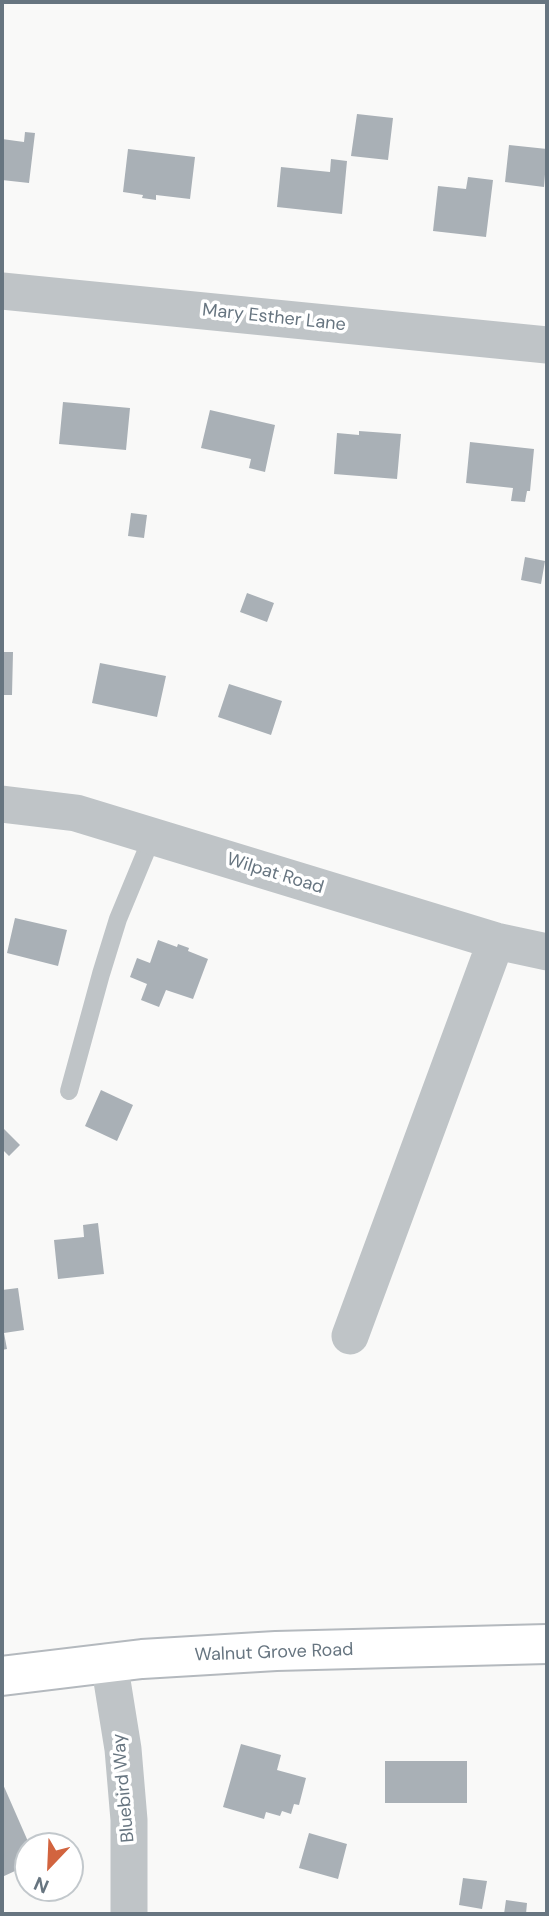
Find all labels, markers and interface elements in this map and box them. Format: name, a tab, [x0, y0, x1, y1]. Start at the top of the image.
street label: Mary Esther Lane	[201, 300, 347, 336]
street label: Wilpat Road	[224, 849, 326, 899]
street label: Walnut Grove Road	[194, 1639, 354, 1667]
street label: Bluebird Way	[108, 1733, 140, 1843]
north arrow	[14, 1832, 84, 1902]
text: N	[30, 1871, 53, 1899]

